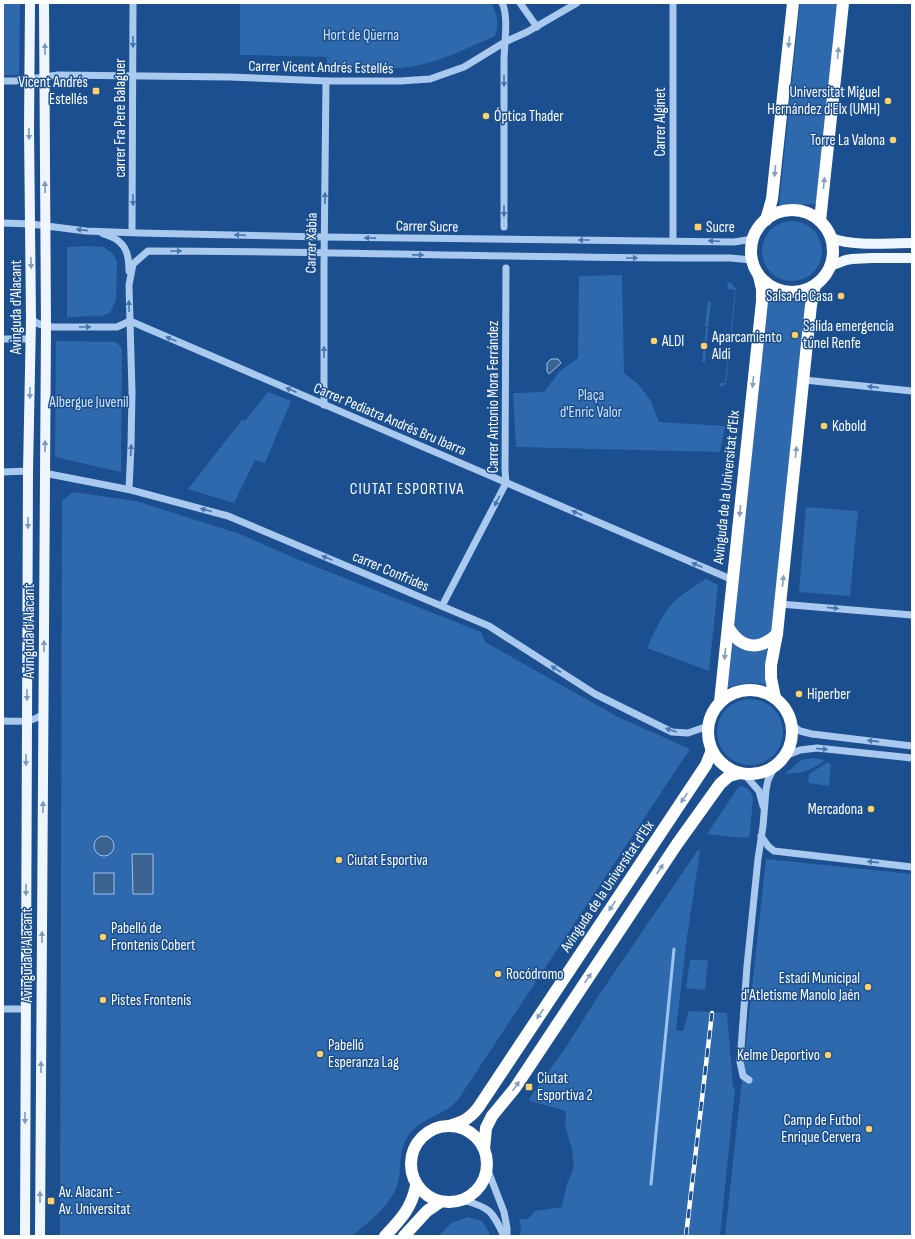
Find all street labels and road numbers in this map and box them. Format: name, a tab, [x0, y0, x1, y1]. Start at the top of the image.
street label: Carrer Vicent Andrés Estellés	[248, 57, 394, 78]
street label: carrer Fra Pere Balaguer	[111, 58, 130, 178]
street label: Carrer Alginet	[651, 87, 670, 157]
street label: Carrer Xàbia	[301, 212, 322, 274]
street label: Carrer Sucre	[396, 216, 458, 237]
street label: Avinguda d'Alacant	[7, 259, 26, 355]
street label: Carrer Antonio Mora Ferrández	[484, 320, 503, 473]
street label: Carrer Pediatra Andrés Bru Ibarra	[311, 379, 469, 460]
street label: Avinguda de la Universitat d'Elx	[709, 409, 744, 566]
street label: carrer Confrides	[350, 547, 432, 596]
street label: Avinguda d'Alacant	[20, 583, 39, 679]
street label: Avinguda de la Universitat d'Elx	[556, 817, 659, 957]
street label: Avinguda d'Alacant	[18, 907, 37, 1003]

